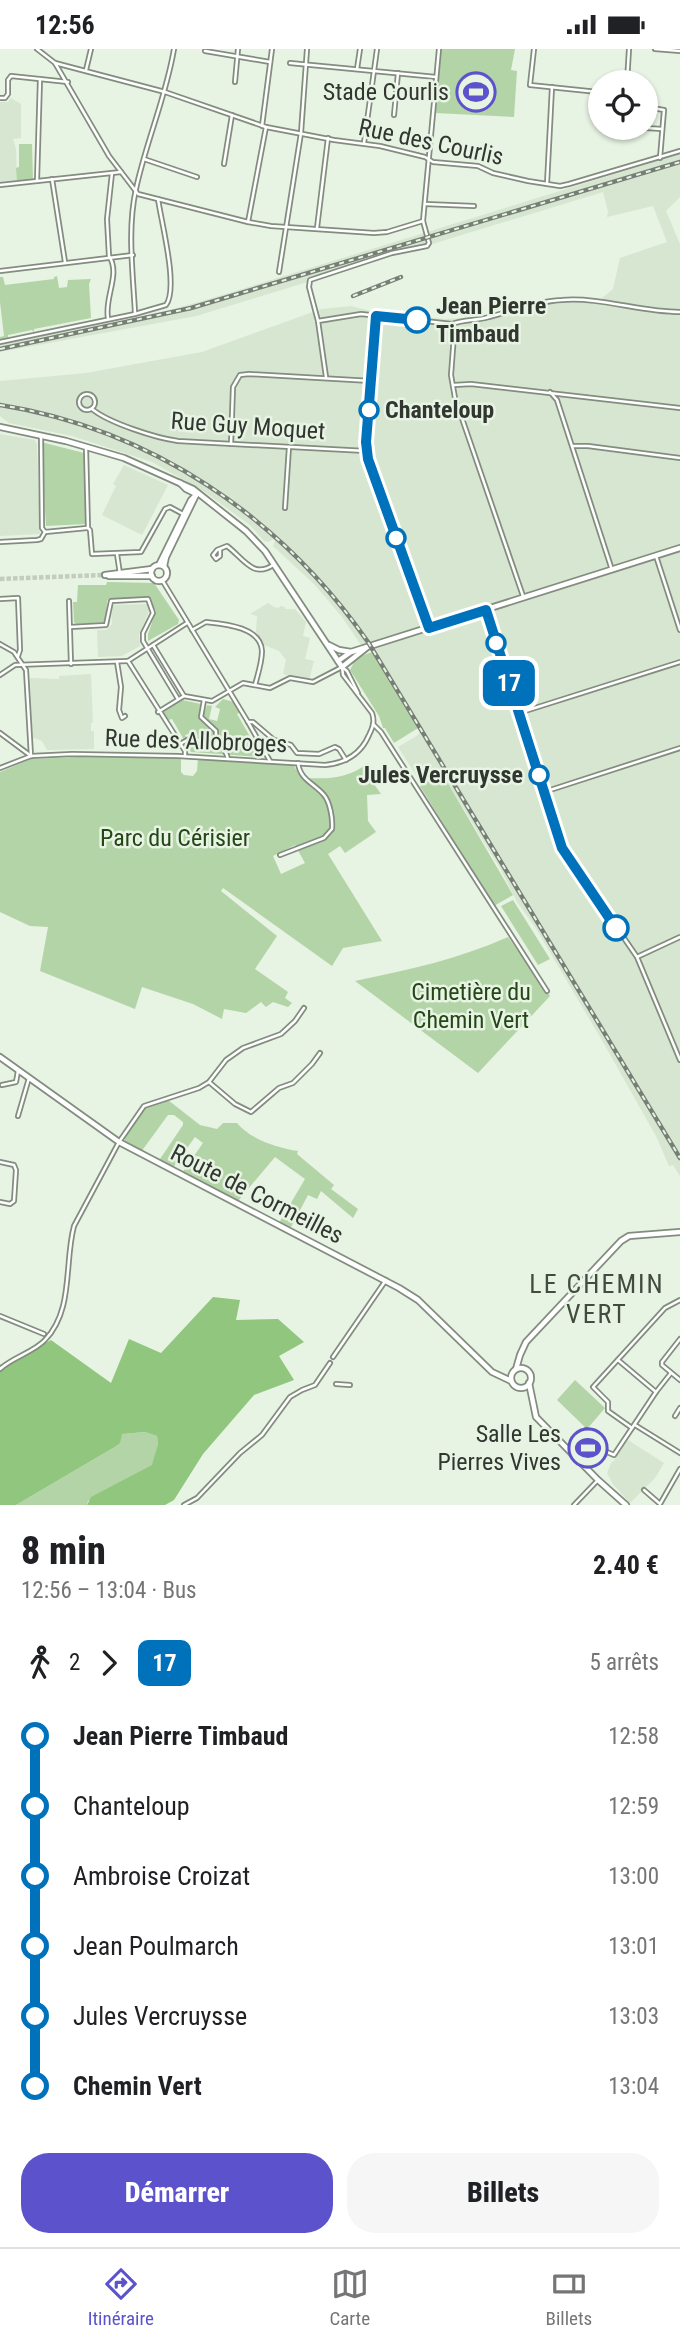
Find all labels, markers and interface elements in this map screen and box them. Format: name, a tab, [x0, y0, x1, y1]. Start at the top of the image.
text: 12:56	[35, 10, 95, 40]
map controls	[588, 70, 658, 140]
button: locate	[588, 70, 658, 140]
sports icon: Stade Courlis	[455, 71, 497, 113]
place label: Stade Courlis	[323, 78, 449, 106]
street label: Rue des Courlis	[356, 113, 506, 171]
place label: Jean Pierre Timbaud	[436, 292, 546, 348]
marker: Jean Pierre Timbaud	[404, 307, 430, 333]
place label: Chanteloup	[385, 396, 494, 424]
marker: Chanteloup	[359, 400, 379, 420]
street label: Rue Guy Moquet	[170, 407, 326, 445]
unlabelled marker	[386, 528, 406, 548]
unlabelled marker	[486, 633, 506, 653]
line badge: 17	[477, 660, 540, 706]
text: 17	[497, 669, 521, 697]
street label: Rue des Allobroges	[104, 724, 288, 758]
place label: Jules Vercruysse	[358, 761, 523, 789]
marker: Jules Vercruysse	[529, 765, 549, 785]
park label: Parc du Cérisier	[100, 824, 250, 852]
unlabelled marker	[603, 915, 629, 941]
park label: Cimetière du Chemin Vert	[411, 978, 531, 1034]
street label: Route de Cormeilles	[166, 1138, 348, 1250]
district label: LE CHEMIN VERT	[529, 1269, 665, 1329]
place label: Salle Les Pierres Vives	[438, 1420, 561, 1476]
sports icon: Salle Les Pierres Vives	[567, 1427, 609, 1469]
text: 8 min	[21, 1529, 106, 1573]
text: 2.40 €	[593, 1550, 659, 1580]
text: 12:56 – 13:04 · Bus	[21, 1577, 197, 1604]
icon: walk	[21, 1644, 59, 1682]
icon: forward	[90, 1644, 128, 1682]
text: 2	[69, 1649, 80, 1676]
text: 17	[152, 1649, 177, 1677]
text: 5 arrêts	[589, 1649, 659, 1676]
text: Jean Pierre Timbaud	[73, 1721, 288, 1751]
text: 12:58	[608, 1723, 659, 1750]
text: Chanteloup	[73, 1791, 190, 1821]
text: 12:59	[608, 1793, 659, 1820]
text: Ambroise Croizat	[73, 1861, 250, 1891]
text: 13:00	[608, 1863, 659, 1890]
text: Jean Poulmarch	[73, 1931, 239, 1961]
text: 13:01	[608, 1933, 659, 1960]
text: Jules Vercruysse	[73, 2001, 247, 2031]
text: 13:03	[608, 2003, 659, 2030]
text: Chemin Vert	[73, 2071, 202, 2101]
text: 13:04	[608, 2073, 659, 2100]
button: Démarrer	[21, 2153, 333, 2233]
button: Billets	[347, 2153, 659, 2233]
tab: Itinéraire	[88, 2265, 154, 2330]
tab: Carte	[329, 2265, 370, 2330]
tab: Billets	[546, 2265, 592, 2330]

